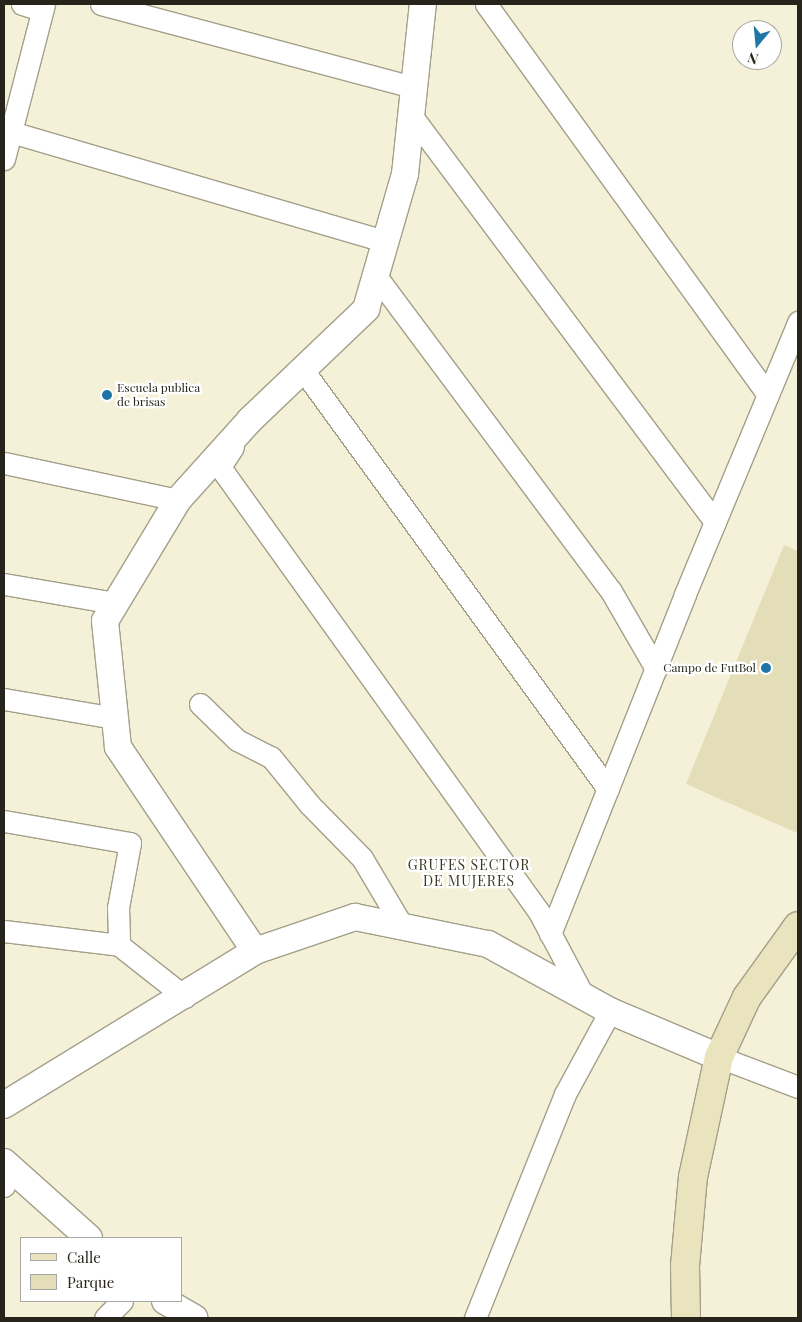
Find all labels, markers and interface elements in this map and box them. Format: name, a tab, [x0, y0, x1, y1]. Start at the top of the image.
north arrow	[732, 20, 782, 70]
text: N	[745, 48, 760, 69]
place label: Escuela publica de brisas	[117, 381, 200, 409]
marker: Escuela publica de brisas	[101, 389, 113, 401]
place label: Campo de FutBol	[663, 661, 756, 675]
marker: Campo de FutBol	[760, 662, 772, 674]
district label: GRUFES SECTOR DE MUJERES	[406, 857, 532, 890]
legend	[20, 1237, 182, 1302]
text: Calle	[67, 1247, 101, 1267]
text: Parque	[67, 1272, 114, 1292]

